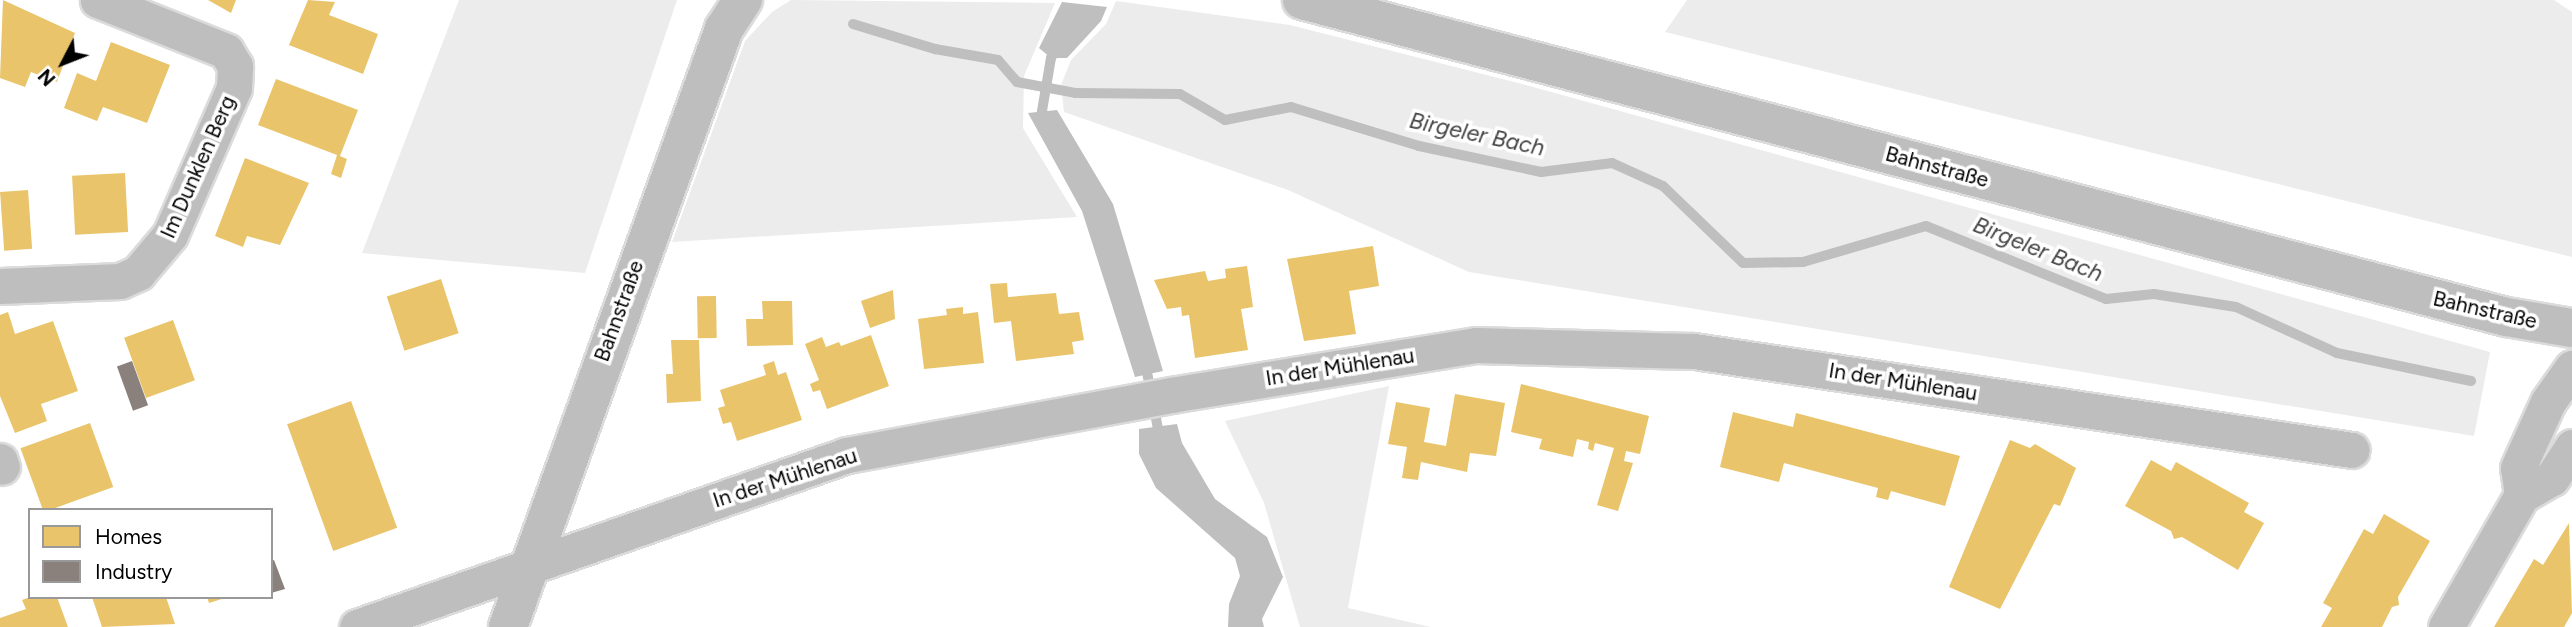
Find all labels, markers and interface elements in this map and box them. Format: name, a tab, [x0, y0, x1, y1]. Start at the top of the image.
north arrow	[28, 28, 98, 98]
text: N	[34, 64, 60, 91]
street label: Im Dunklen Berg	[155, 92, 241, 242]
water label: Birgeler Bach	[1407, 106, 1547, 162]
street label: Bahnstraße	[1883, 141, 1991, 193]
water label: Birgeler Bach	[1969, 210, 2107, 288]
street label: Bahnstraße	[589, 257, 649, 365]
street label: Bahnstraße	[2431, 286, 2539, 334]
street label: In der Mühlenau	[1264, 343, 1416, 391]
street label: In der Mühlenau	[1827, 358, 1979, 406]
street label: In der Mühlenau	[710, 443, 860, 513]
legend	[28, 508, 273, 599]
text: Homes	[95, 524, 162, 549]
text: Industry	[95, 559, 172, 584]

